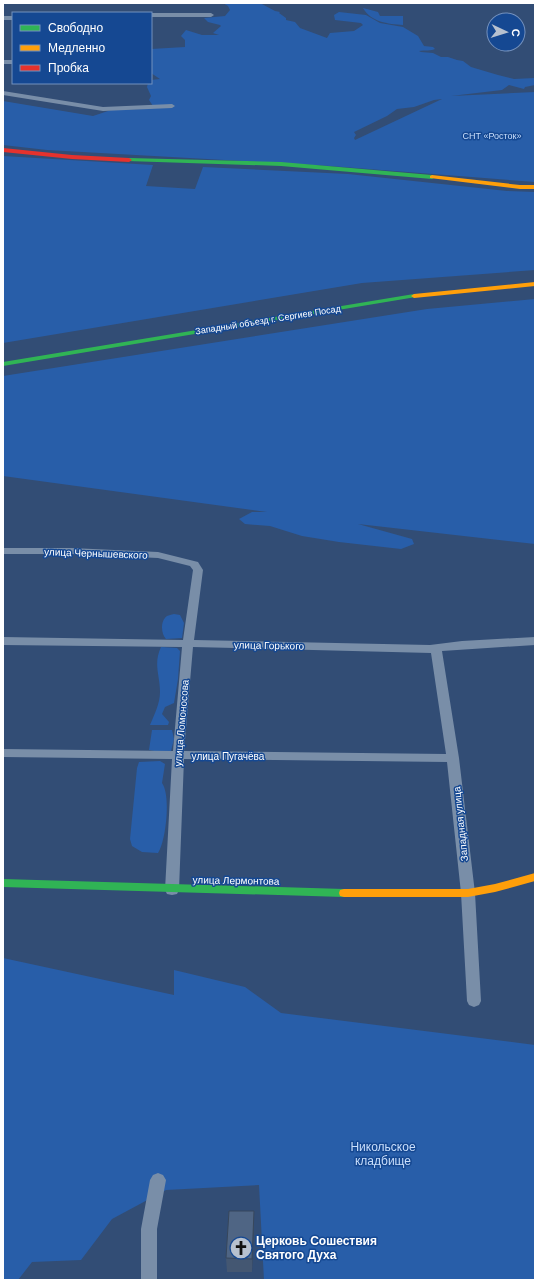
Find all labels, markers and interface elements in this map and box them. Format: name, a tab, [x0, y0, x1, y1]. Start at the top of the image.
legend	[12, 12, 152, 84]
north arrow	[486, 12, 526, 52]
text: Свободно	[48, 21, 103, 35]
text: С	[510, 28, 522, 37]
text: Медленно	[48, 41, 105, 55]
text: Пробка	[48, 61, 89, 75]
park label: СНТ «Росток»	[462, 131, 522, 141]
street label: Западный объезд г. Сергиев Посад	[195, 303, 342, 336]
street label: улица Чернышевского	[44, 546, 148, 561]
street label: улица Горького	[234, 639, 305, 652]
street label: улица Ломоносова	[172, 679, 191, 767]
street label: улица Пугачёва	[192, 751, 265, 762]
street label: Западная улица	[451, 786, 470, 862]
street label: улица Лермонтова	[193, 874, 280, 887]
park label: Никольское кладбище	[350, 1140, 416, 1168]
place label: Церковь Сошествия Святого Духа	[256, 1234, 377, 1262]
church icon: Церковь Сошествия Святого Духа	[228, 1235, 254, 1261]

